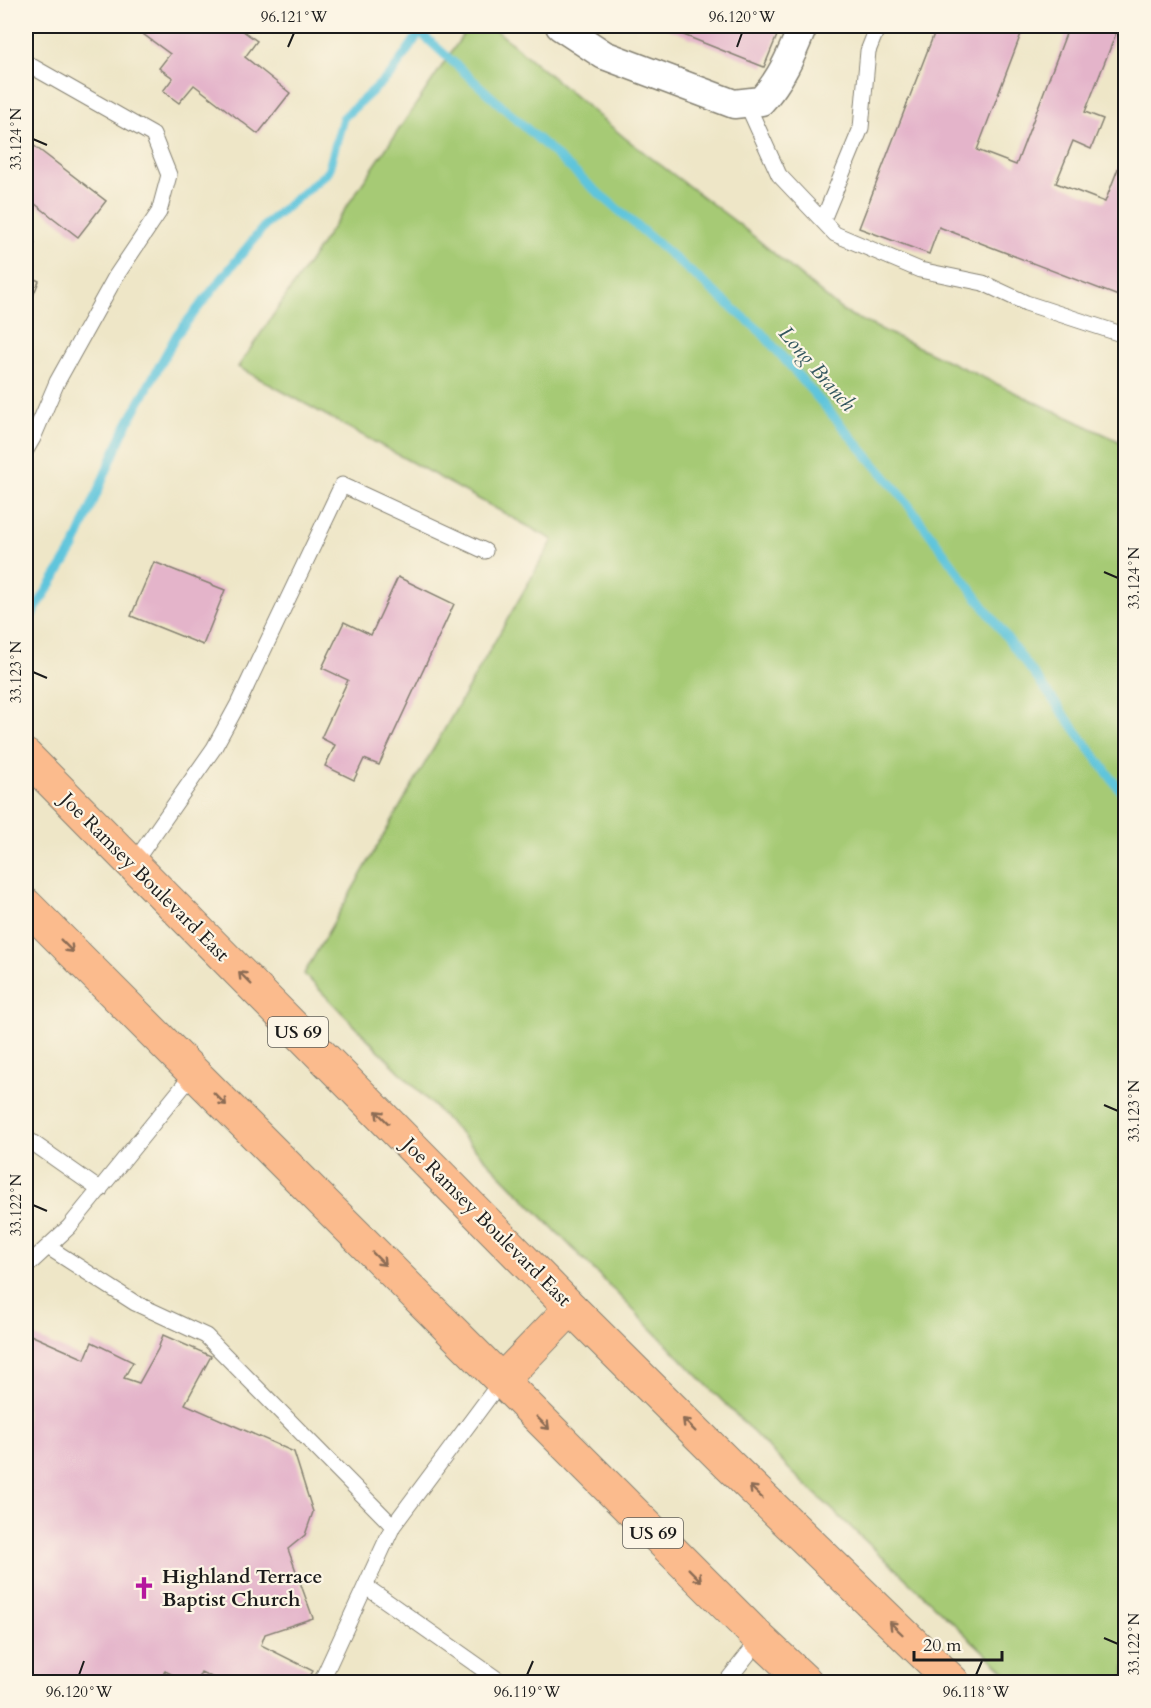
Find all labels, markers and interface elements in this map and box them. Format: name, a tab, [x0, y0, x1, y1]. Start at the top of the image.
text: 96.121°W	[261, 7, 328, 27]
text: 96.120°W	[709, 7, 776, 27]
text: 33.124°N	[6, 107, 26, 170]
water label: Long Branch	[772, 320, 862, 418]
text: 33.124°N	[1124, 546, 1144, 609]
text: 33.123°N	[6, 640, 26, 703]
street label: Joe Ramsey Boulevard East	[52, 784, 236, 968]
one-way arrow	[59, 939, 74, 953]
one-way arrow	[238, 971, 253, 986]
road number: US 69	[268, 1017, 328, 1047]
text: 33.123°N	[1124, 1079, 1144, 1142]
one-way arrow	[212, 1091, 227, 1106]
one-way arrow	[375, 1109, 389, 1124]
street label: Joe Ramsey Boulevard East	[394, 1129, 578, 1313]
text: 33.122°N	[6, 1173, 26, 1236]
one-way arrow	[372, 1251, 387, 1266]
one-way arrow	[535, 1415, 550, 1430]
one-way arrow	[681, 1418, 696, 1432]
one-way arrow	[749, 1484, 764, 1499]
road number: US 69	[623, 1518, 683, 1548]
place label: Highland Terrace Baptist Church	[162, 1563, 323, 1613]
one-way arrow	[688, 1568, 703, 1583]
church icon: Highland Terrace Baptist Church	[131, 1575, 157, 1601]
text: 33.122°N	[1124, 1612, 1144, 1675]
one-way arrow	[888, 1620, 903, 1635]
scale bar	[914, 1624, 1002, 1662]
text: 20 m	[923, 1633, 962, 1658]
text: 96.120°W	[46, 1682, 113, 1702]
text: 96.119°W	[494, 1682, 561, 1702]
text: 96.118°W	[943, 1682, 1010, 1702]

